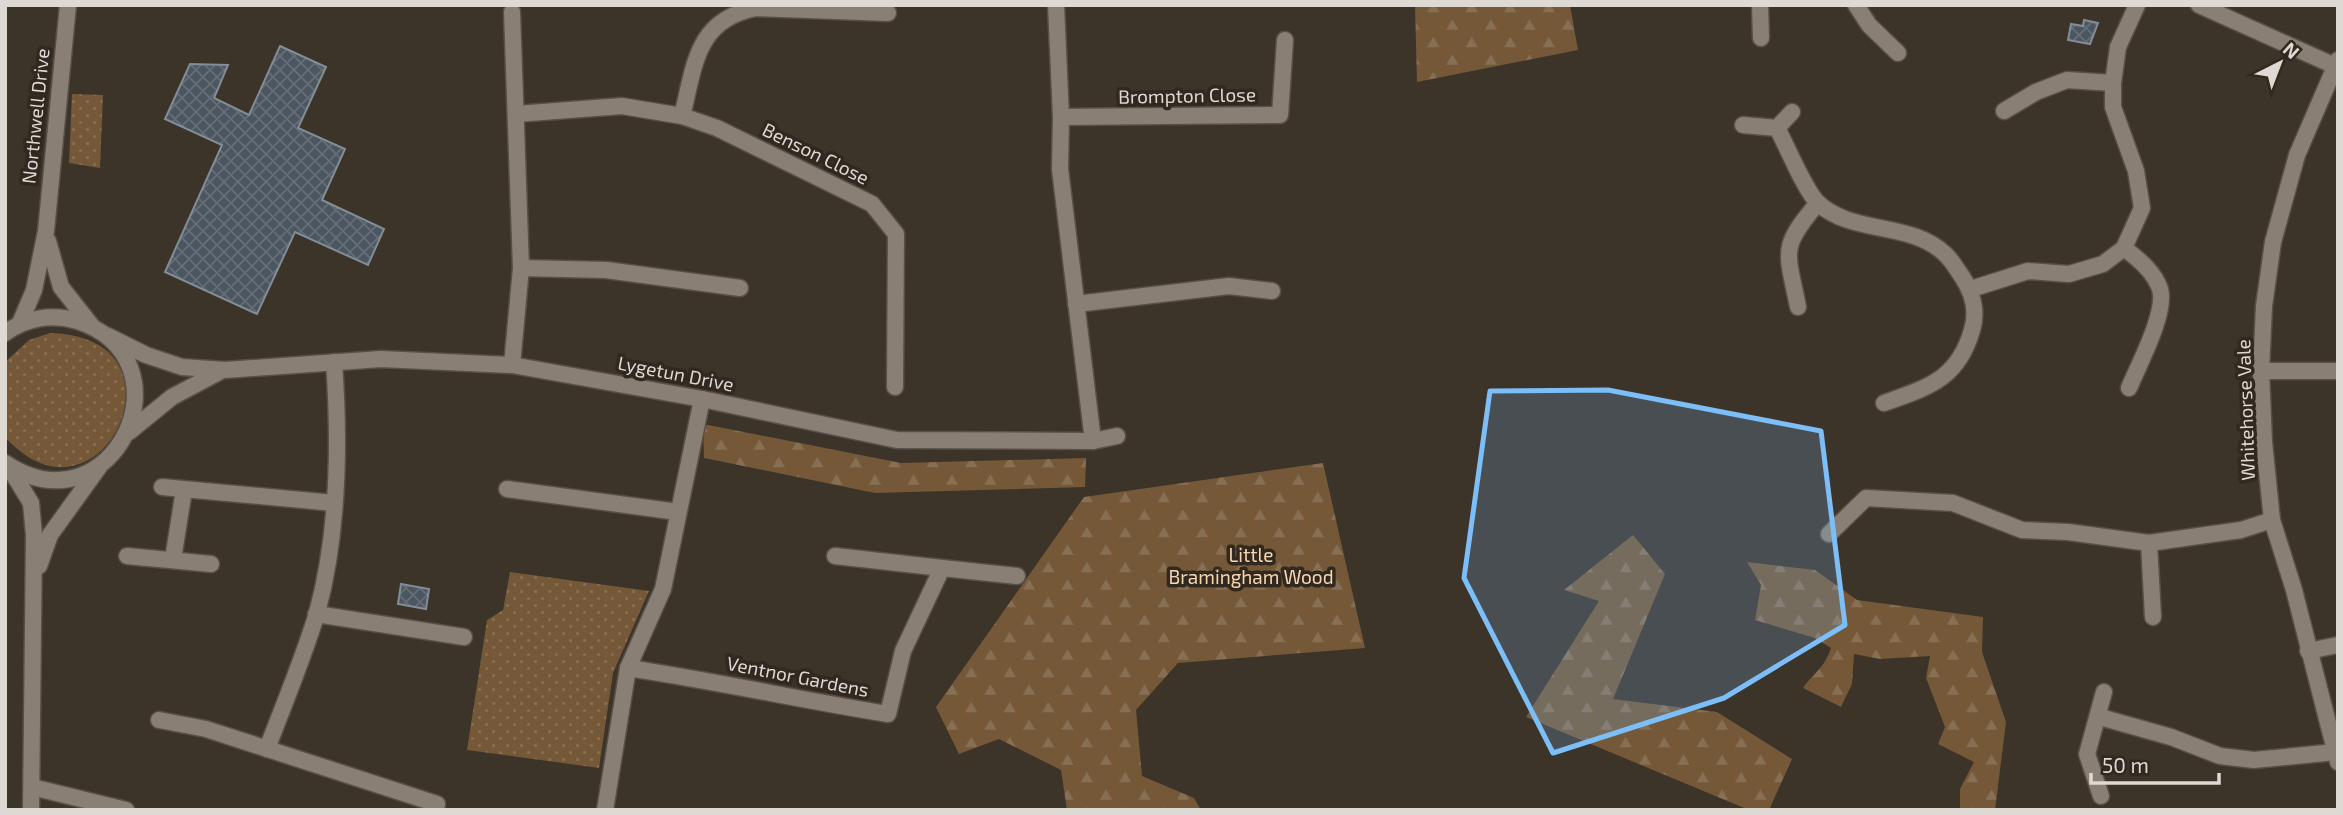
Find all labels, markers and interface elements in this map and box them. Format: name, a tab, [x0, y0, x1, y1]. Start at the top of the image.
north arrow	[2245, 28, 2315, 98]
text: N	[2279, 37, 2305, 63]
street label: Northwell Drive	[16, 47, 54, 185]
street label: Brompton Close	[1118, 82, 1256, 108]
street label: Benson Close	[759, 117, 873, 189]
street label: Whitehorse Vale	[2231, 339, 2259, 481]
street label: Lygetun Drive	[616, 350, 736, 396]
park label: Little Bramingham Wood	[1168, 543, 1334, 588]
street label: Ventnor Gardens	[725, 651, 871, 701]
scale bar	[2091, 742, 2219, 786]
text: 50 m	[2102, 752, 2149, 777]

